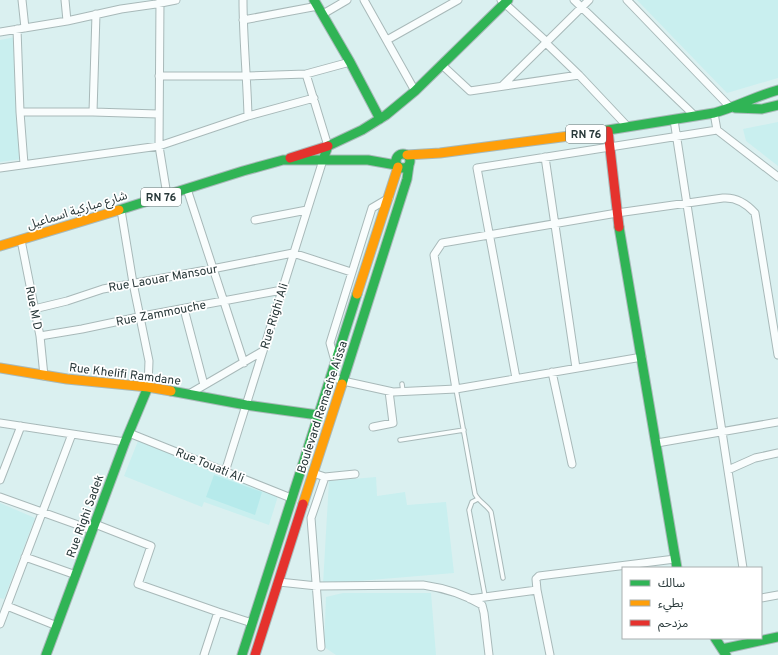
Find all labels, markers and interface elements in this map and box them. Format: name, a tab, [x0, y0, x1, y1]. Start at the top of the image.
road number: RN 76	[566, 125, 606, 143]
street label: شارع مباركية اسماعيل	[25, 188, 129, 234]
road number: RN 76	[141, 188, 181, 206]
street label: Rue Laouar Mansour	[107, 261, 219, 296]
street label: Rue Righi Ali	[257, 281, 293, 351]
street label: Rue M D	[21, 285, 45, 332]
street label: Rue Zammouche	[115, 297, 208, 331]
street label: Boulevard Remache Aissa	[294, 339, 352, 476]
street label: Rue Khelifi Ramdane	[68, 360, 182, 390]
street label: Rue Touati Ali	[173, 445, 246, 487]
street label: Rue Righi Sadek	[63, 473, 108, 560]
legend	[622, 567, 762, 639]
text: سالك	[658, 576, 685, 592]
text: بطيء	[658, 596, 684, 613]
text: مزدحم	[658, 616, 688, 632]

